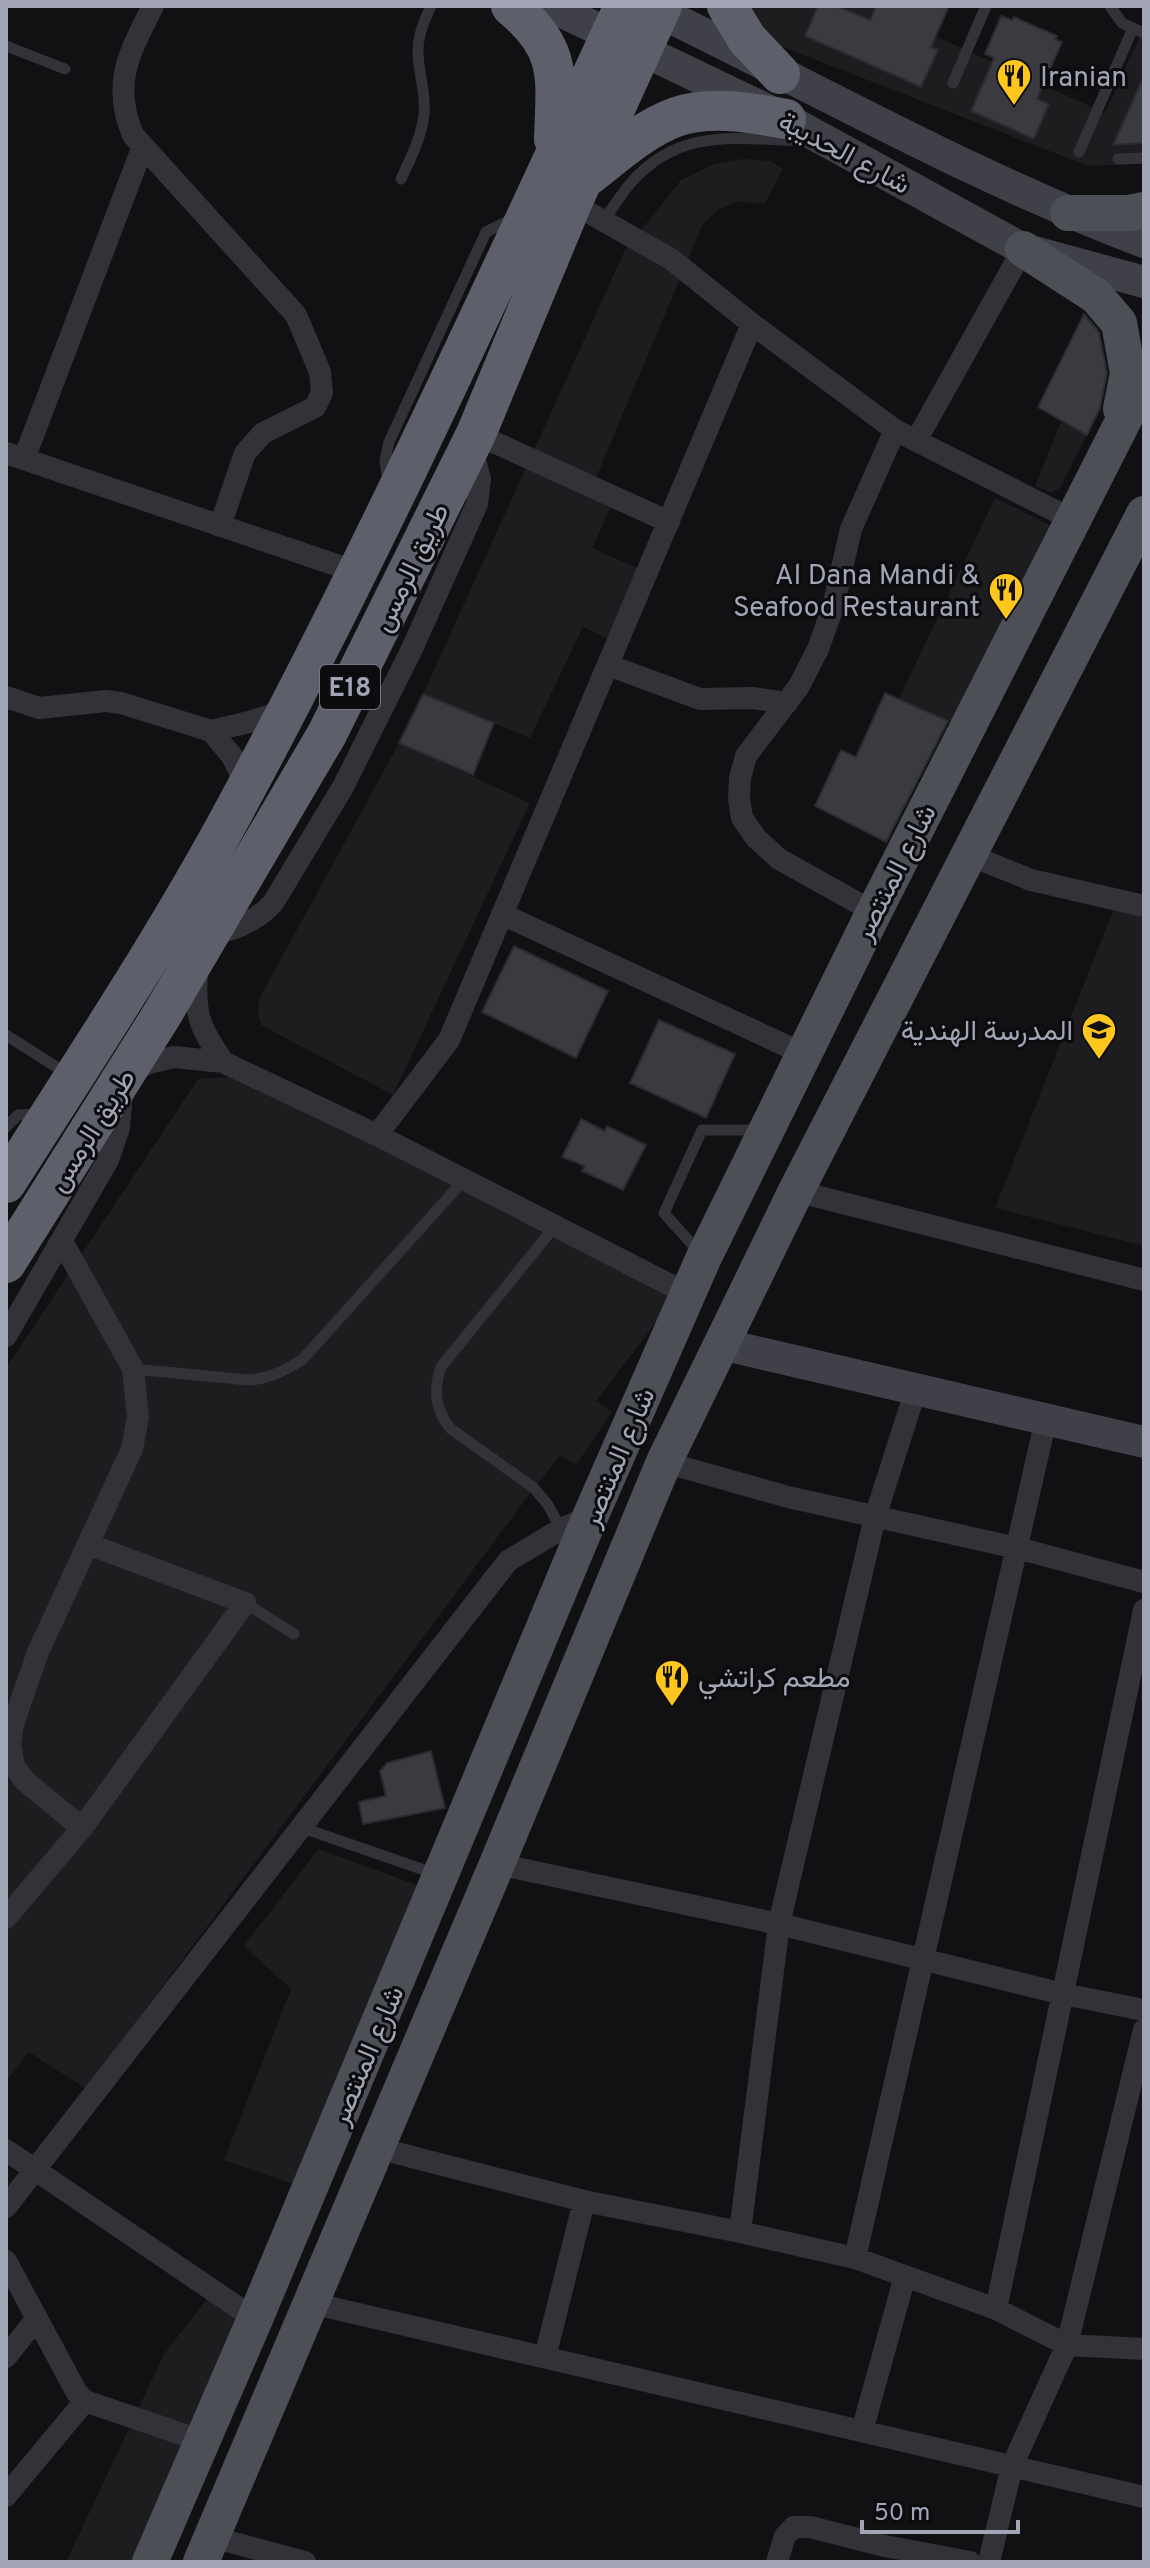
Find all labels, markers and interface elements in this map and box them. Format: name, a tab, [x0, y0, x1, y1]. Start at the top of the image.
restaurant icon: Iranian	[995, 57, 1033, 107]
place label: Iranian	[1040, 61, 1127, 97]
street label: شارع الحديبة	[771, 105, 916, 204]
street label: طريق الرمس	[366, 498, 459, 639]
place label: Al Dana Mandi & Seafood Restaurant	[733, 559, 980, 627]
restaurant icon: Al Dana Mandi & Seafood Restaurant	[987, 571, 1025, 621]
road number: E18	[320, 665, 380, 709]
street label: شارع المنتصر	[847, 799, 946, 948]
school or university icon: المدرسة الهندية	[1080, 1011, 1118, 1061]
place label: المدرسة الهندية	[901, 1015, 1073, 1051]
street label: طريق الرمس	[42, 1063, 146, 1200]
street label: شارع المنتصر	[574, 1383, 665, 1534]
restaurant icon: مطعم كراتشي	[653, 1658, 691, 1708]
place label: مطعم كراتشي	[698, 1662, 850, 1700]
street label: شارع المنتصر	[323, 1981, 414, 2132]
scale bar	[862, 2484, 1018, 2534]
text: 50 m	[874, 2499, 930, 2529]

